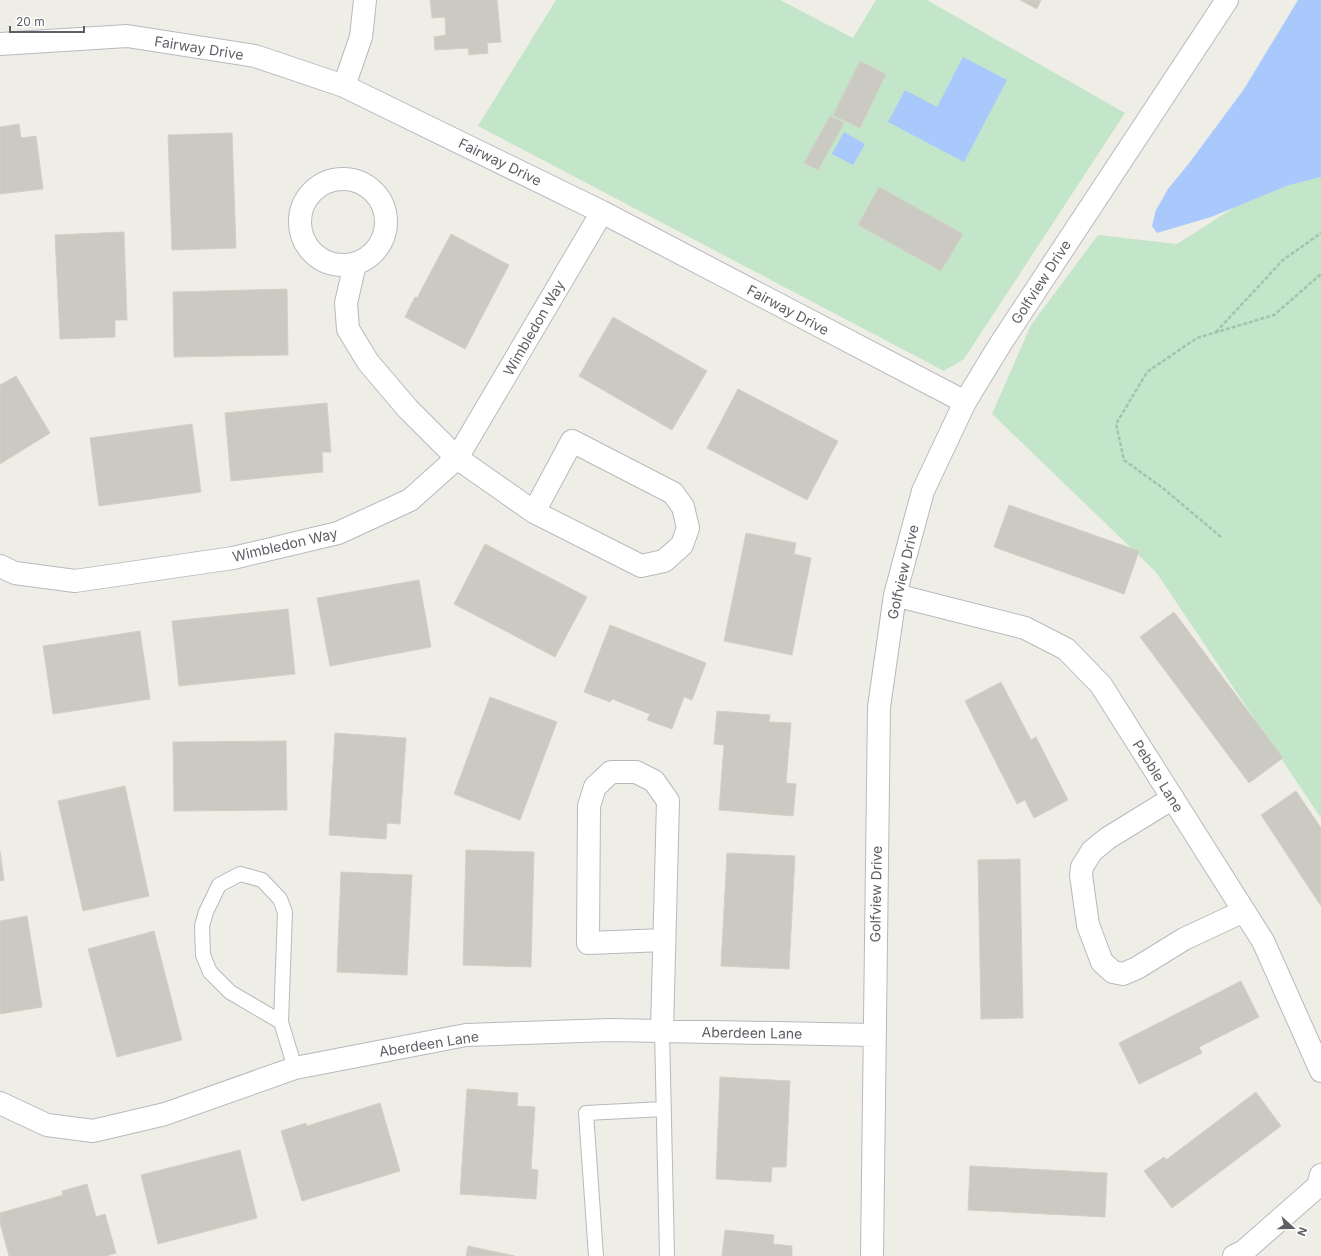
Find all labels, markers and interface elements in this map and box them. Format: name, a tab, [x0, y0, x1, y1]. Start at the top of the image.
scale bar	[10, 8, 84, 34]
text: 20 m	[16, 14, 45, 29]
street label: Fairway Drive	[153, 32, 245, 63]
street label: Fairway Drive	[456, 134, 544, 189]
street label: Golfview Drive	[1007, 237, 1074, 327]
street label: Wimbledon Way	[499, 277, 568, 378]
street label: Fairway Drive	[744, 281, 832, 338]
street label: Golfview Drive	[883, 523, 922, 621]
street label: Wimbledon Way	[231, 524, 339, 565]
street label: Pebble Lane	[1130, 737, 1187, 815]
street label: Golfview Drive	[866, 845, 885, 942]
street label: Aberdeen Lane	[701, 1023, 803, 1042]
street label: Aberdeen Lane	[378, 1027, 480, 1060]
north arrow	[1273, 1208, 1313, 1248]
text: N	[1294, 1225, 1310, 1238]

